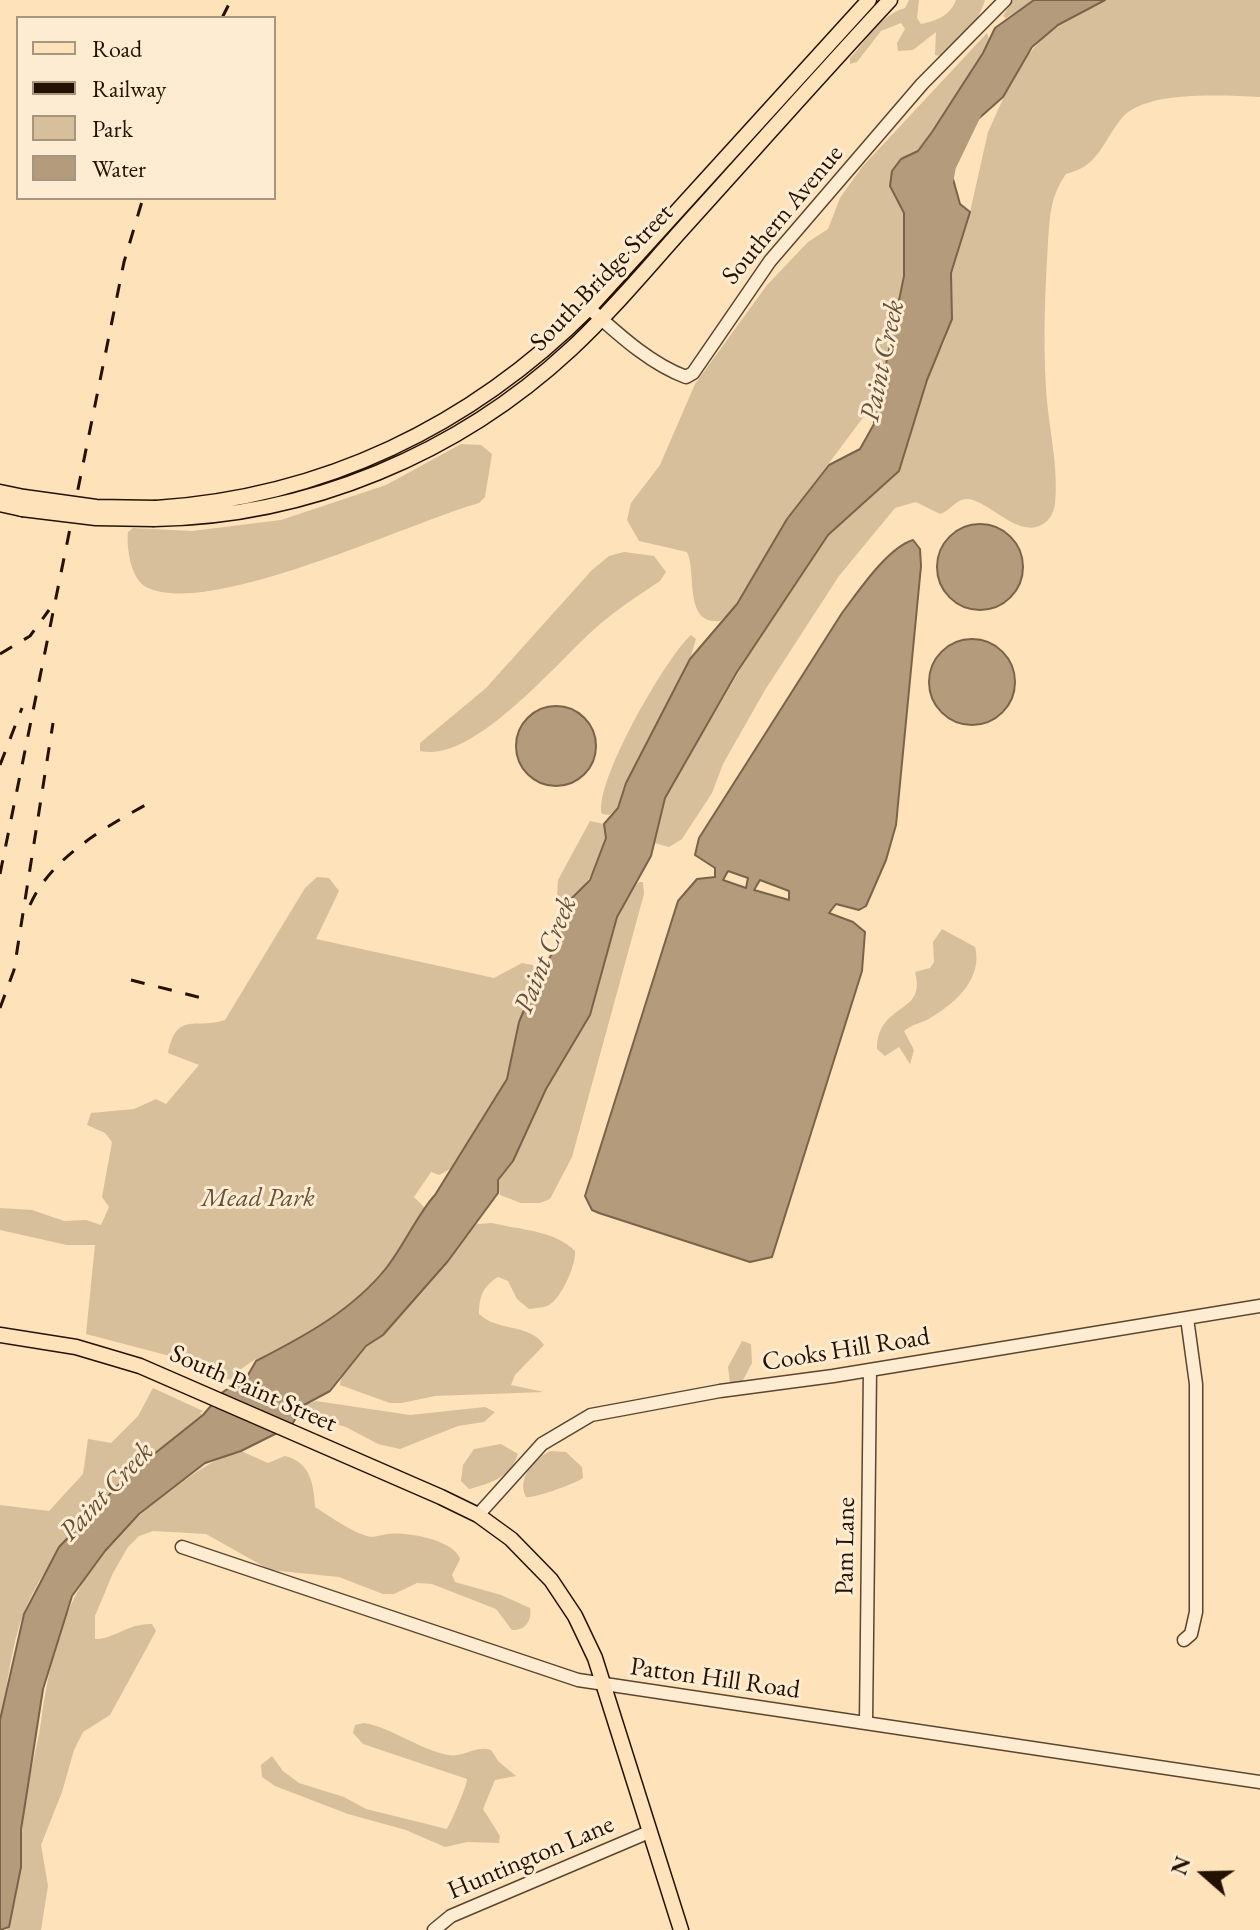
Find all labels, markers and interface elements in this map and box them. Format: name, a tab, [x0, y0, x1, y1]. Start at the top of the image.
legend	[16, 16, 276, 200]
text: Road	[92, 33, 142, 64]
text: Railway	[92, 73, 166, 104]
text: Park	[92, 113, 133, 144]
street label: Southern Avenue	[716, 139, 850, 291]
text: Water	[92, 153, 146, 184]
street label: South Bridge Street	[524, 198, 680, 358]
water label: Paint Creek	[854, 297, 912, 425]
water label: Paint Creek	[507, 891, 585, 1019]
park label: Mead Park	[201, 1183, 315, 1215]
street label: Cooks Hill Road	[760, 1321, 932, 1379]
street label: South Paint Street	[165, 1338, 341, 1440]
water label: Paint Creek	[53, 1435, 161, 1549]
street label: Pam Lane	[830, 1497, 862, 1595]
street label: Patton Hill Road	[628, 1652, 802, 1706]
street label: Huntington Lane	[443, 1809, 619, 1907]
north arrow	[1164, 1834, 1244, 1914]
text: N	[1164, 1852, 1198, 1879]

